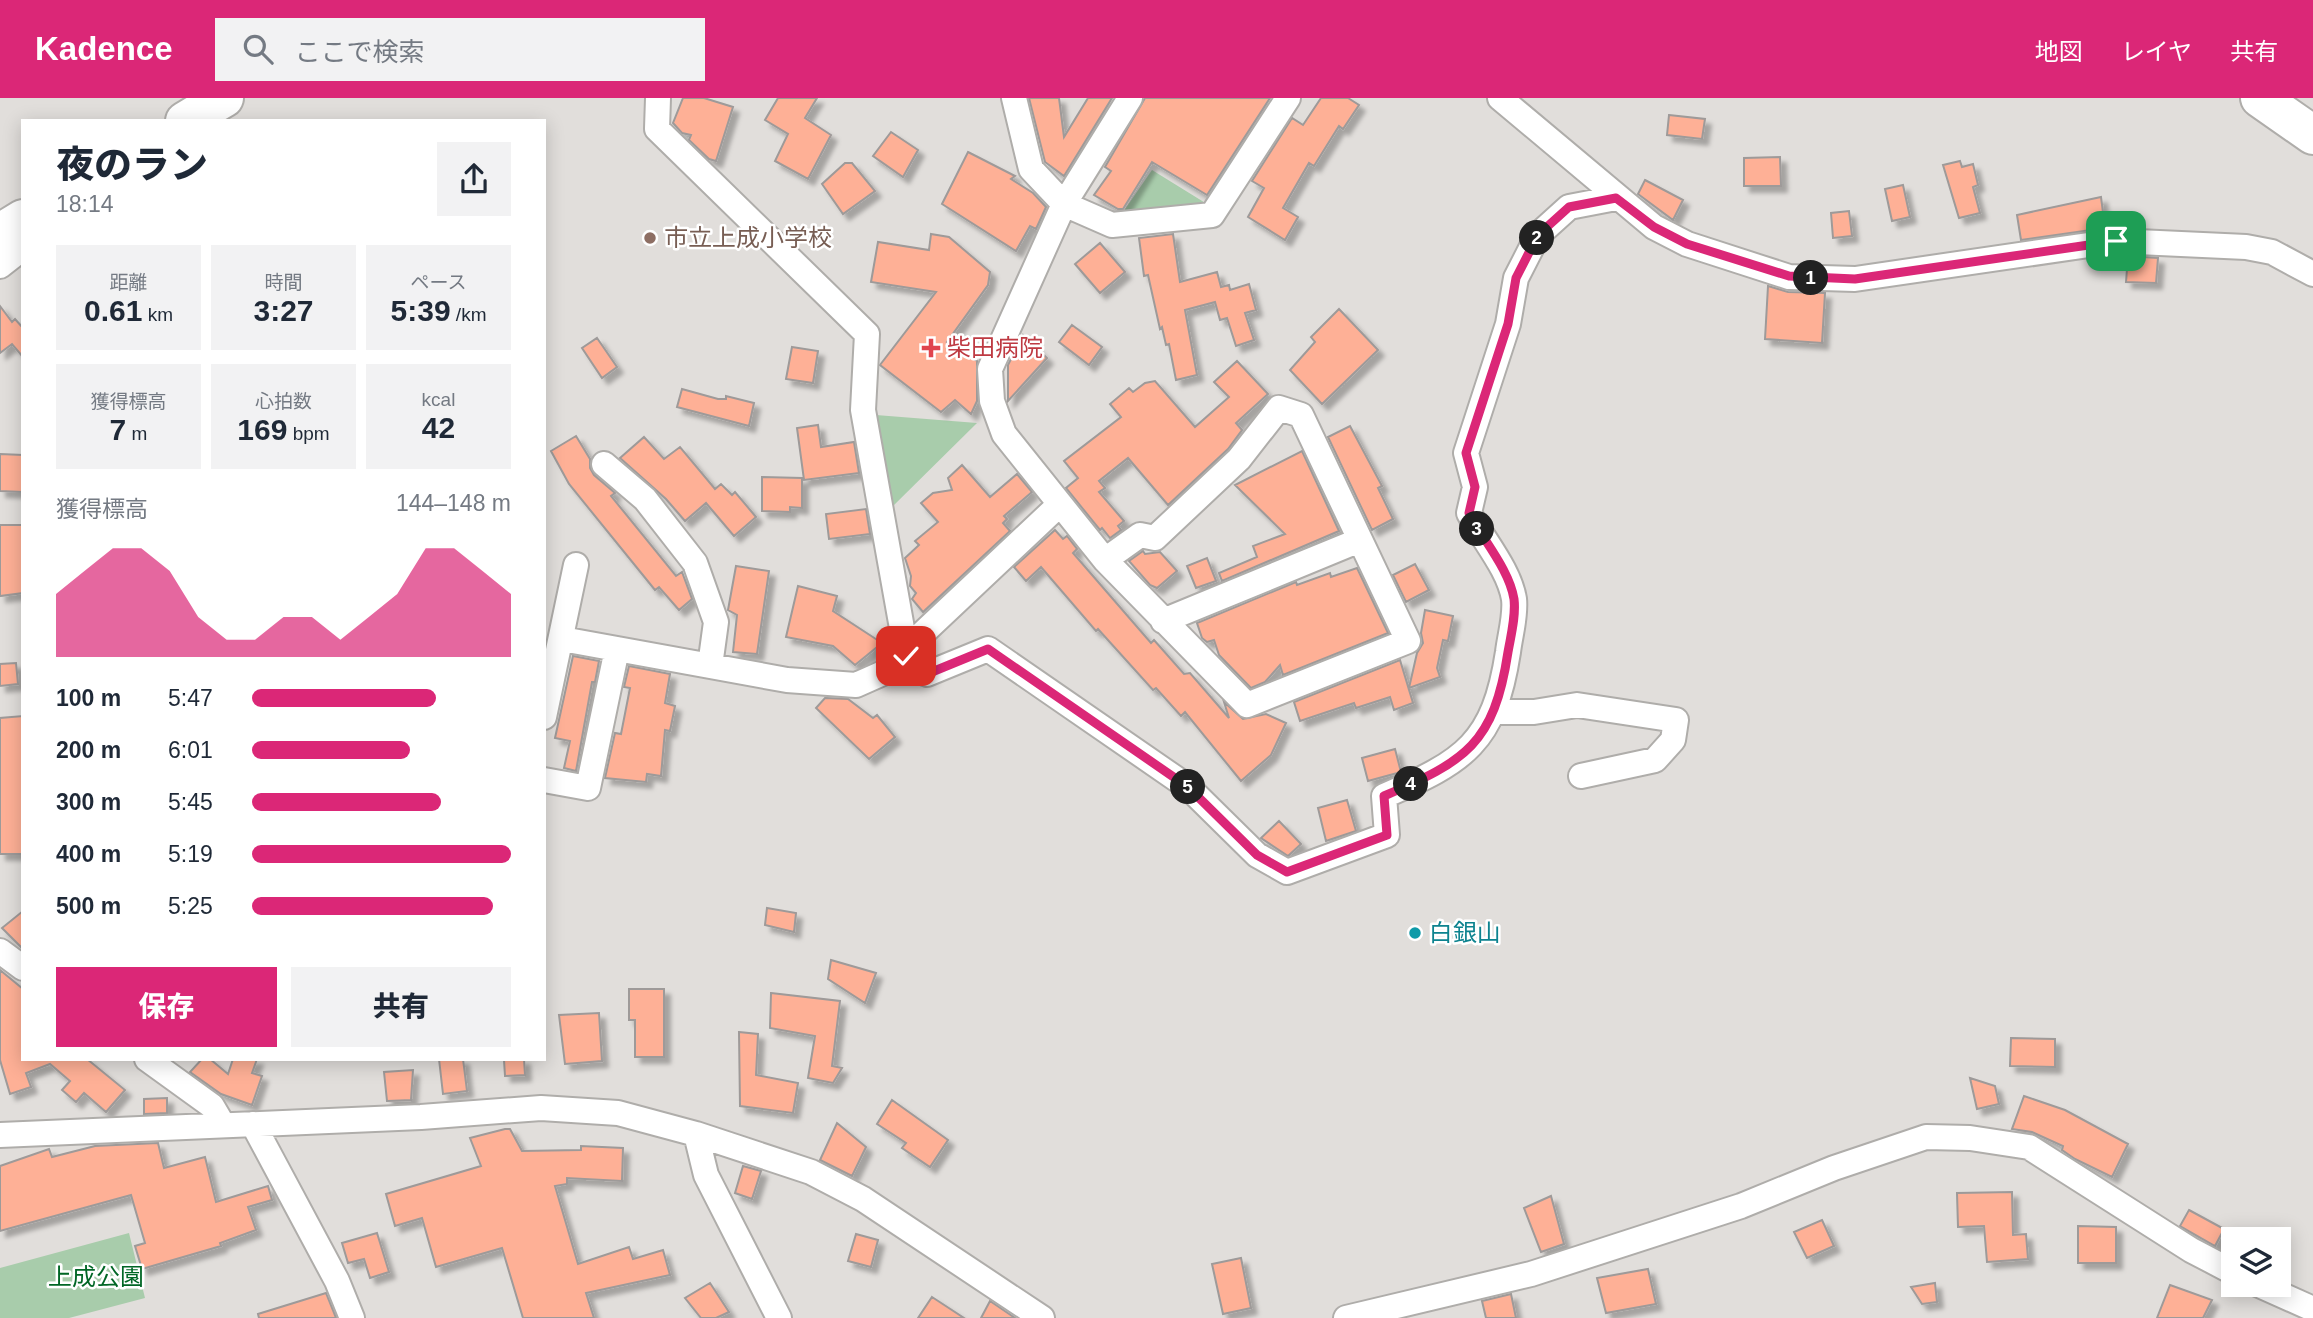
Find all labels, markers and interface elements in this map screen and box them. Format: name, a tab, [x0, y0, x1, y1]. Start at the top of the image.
search box	[215, 18, 705, 81]
text: Kadence	[35, 30, 173, 67]
icon: search	[239, 30, 277, 68]
text: ここで検索	[295, 37, 425, 67]
text: 地図	[2035, 38, 2083, 65]
text: レイヤ	[2121, 38, 2192, 65]
text: 共有	[2230, 38, 2278, 65]
button: share	[437, 142, 511, 216]
text: 夜のラン	[56, 144, 208, 186]
text: 18:14	[56, 191, 114, 217]
pin	[2086, 211, 2146, 271]
pin: 2	[1520, 220, 1554, 256]
icon: arrive	[2097, 222, 2135, 260]
place label: 市立上成小学校	[664, 224, 832, 251]
text: 2	[1531, 227, 1542, 248]
marker: 市立上成小学校	[642, 230, 658, 246]
pin: 1	[1794, 260, 1828, 296]
text: 1	[1805, 267, 1816, 288]
text: 距離	[109, 272, 148, 293]
text: 時間	[264, 272, 303, 293]
text: ペース	[410, 272, 467, 293]
text: 0.61	[84, 294, 142, 327]
text: 3:27	[253, 294, 314, 327]
text: 5:39	[391, 294, 451, 327]
text: km	[142, 304, 173, 325]
text: /km	[451, 304, 486, 325]
place label: 柴田病院	[947, 334, 1043, 361]
marker: 柴田病院	[921, 338, 941, 358]
text: kcal	[422, 389, 455, 410]
text: 獲得標高	[90, 391, 167, 412]
text: 心拍数	[255, 391, 312, 412]
text: 42	[422, 411, 455, 444]
text: 7	[110, 413, 126, 446]
text: 169	[237, 413, 287, 446]
text: m	[126, 423, 147, 444]
text: bpm	[287, 423, 330, 444]
text: 144–148 m	[396, 490, 511, 516]
text: 獲得標高	[56, 496, 148, 522]
pin: 3	[1460, 512, 1494, 546]
text: 3	[1471, 518, 1482, 539]
pin	[876, 626, 936, 686]
icon: check	[887, 637, 925, 675]
text: 100 m	[56, 685, 121, 711]
text: 5:47	[168, 685, 213, 711]
text: 200 m	[56, 737, 121, 763]
text: 6:01	[168, 737, 213, 763]
pin: 4	[1394, 766, 1428, 802]
pin: 5	[1170, 770, 1206, 804]
text: 4	[1405, 773, 1416, 794]
text: 5	[1182, 776, 1193, 797]
text: 300 m	[56, 789, 121, 815]
text: 5:45	[168, 789, 213, 815]
text: 400 m	[56, 841, 121, 867]
text: 5:19	[168, 841, 213, 867]
text: 500 m	[56, 893, 121, 919]
text: 5:25	[168, 893, 213, 919]
place label: 白銀山	[1429, 919, 1501, 946]
marker: 白銀山	[1407, 925, 1423, 941]
button: 保存	[56, 967, 277, 1047]
button: 共有	[291, 967, 511, 1047]
map controls	[2221, 1227, 2291, 1297]
button: layers	[2221, 1227, 2291, 1297]
park label: 上成公園	[48, 1263, 144, 1290]

